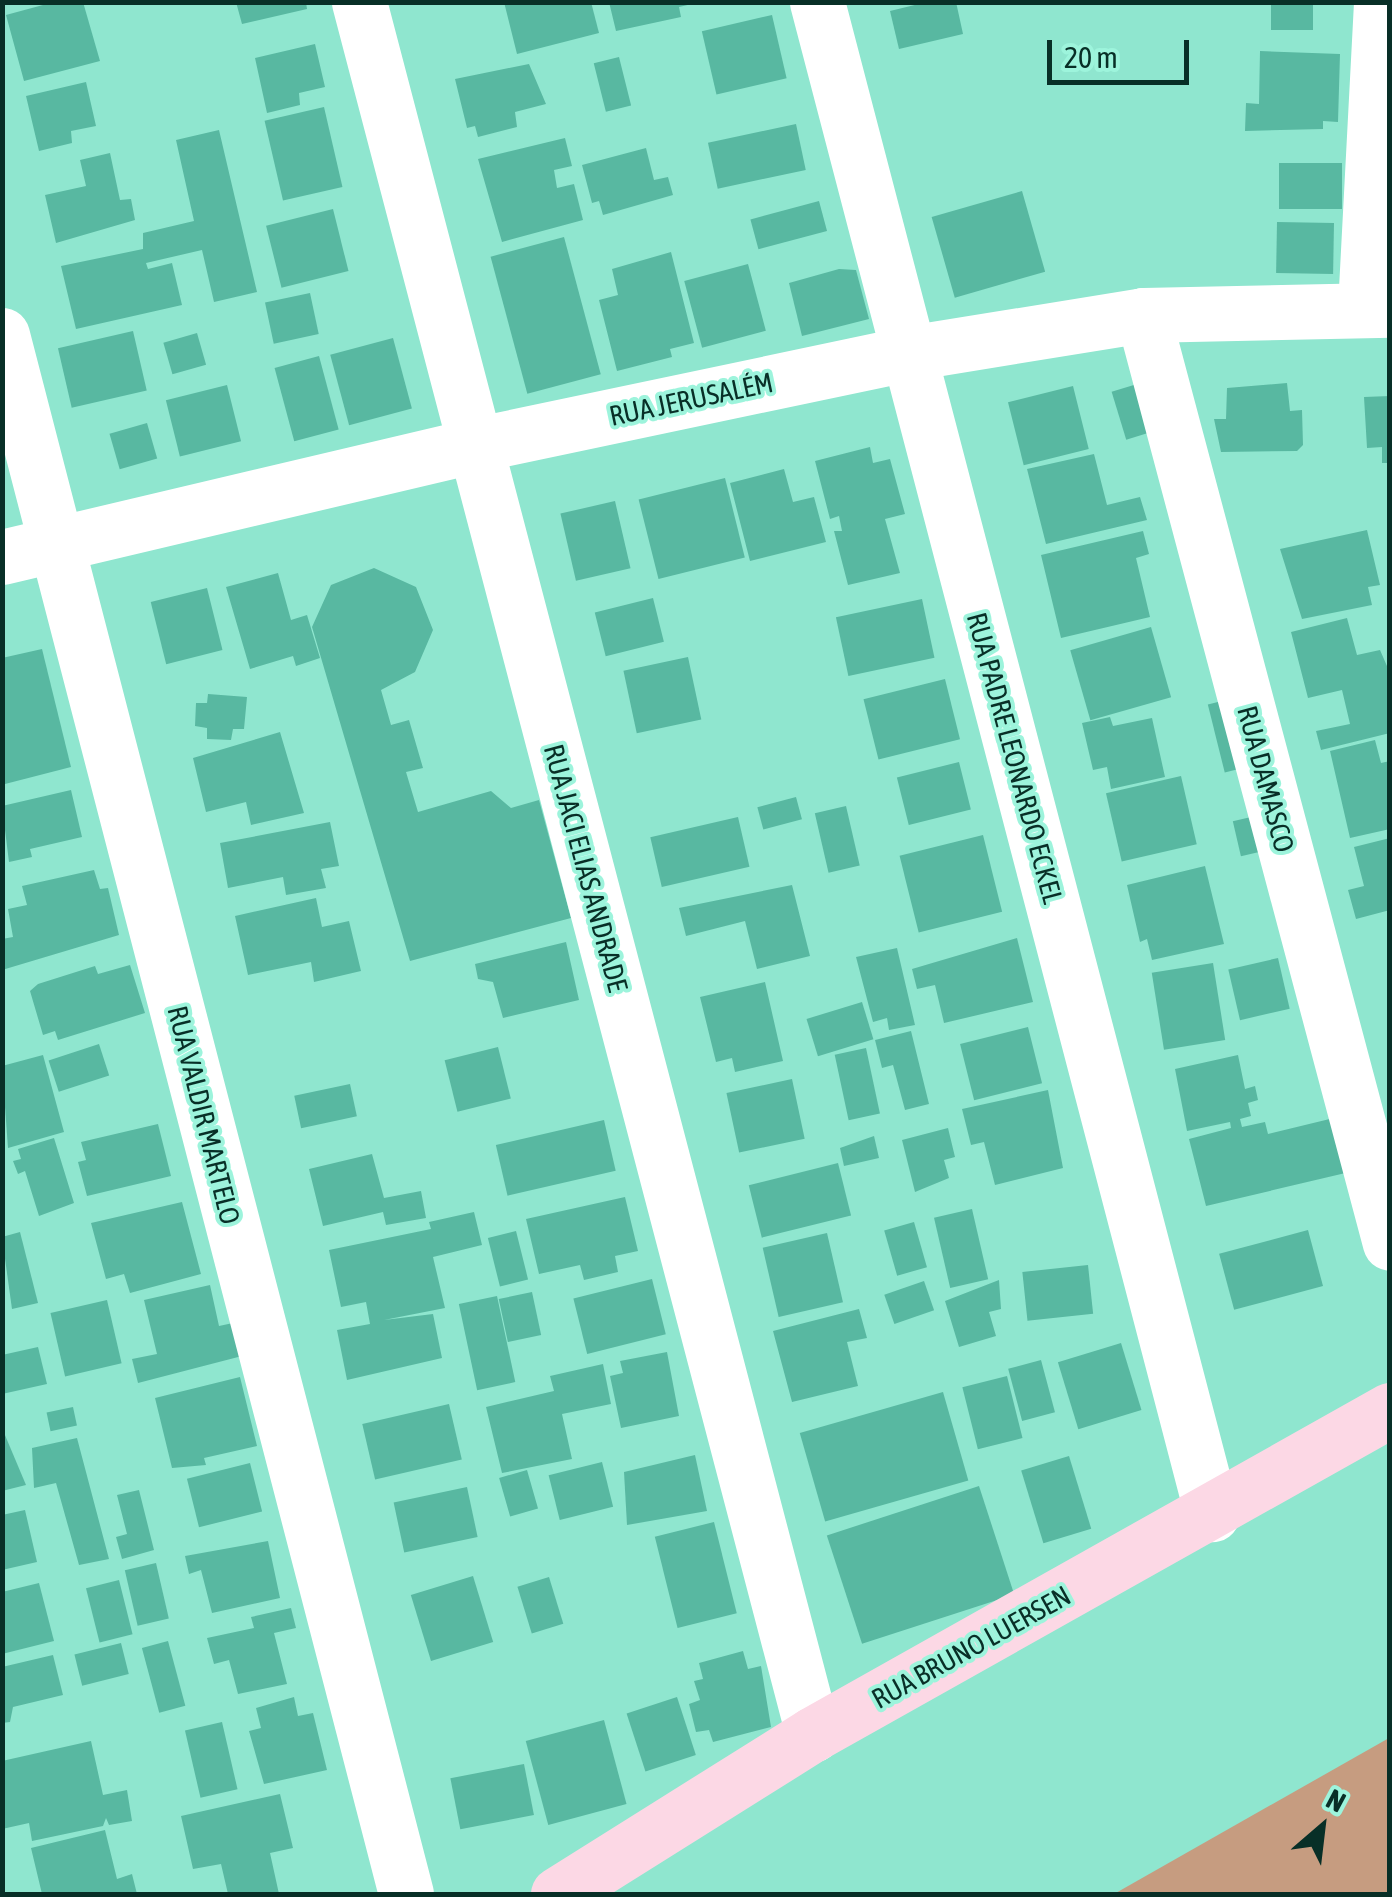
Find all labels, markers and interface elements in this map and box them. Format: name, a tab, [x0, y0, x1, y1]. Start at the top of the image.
scale bar	[1052, 20, 1194, 82]
text: 20 m	[1064, 40, 1118, 74]
street label: RUA JERUSALÉM	[606, 365, 776, 433]
street label: RUA PADRE LEONARDO ECKEL	[960, 609, 1070, 907]
street label: RUA DAMASCO	[1230, 702, 1302, 856]
street label: RUA JACI ELIAS ANDRADE	[537, 741, 635, 995]
street label: RUA VALDIR MARTELO	[161, 1002, 247, 1228]
street label: RUA BRUNO LUERSEN	[866, 1578, 1076, 1716]
north arrow	[1272, 1777, 1372, 1877]
text: N	[1321, 1783, 1351, 1819]

